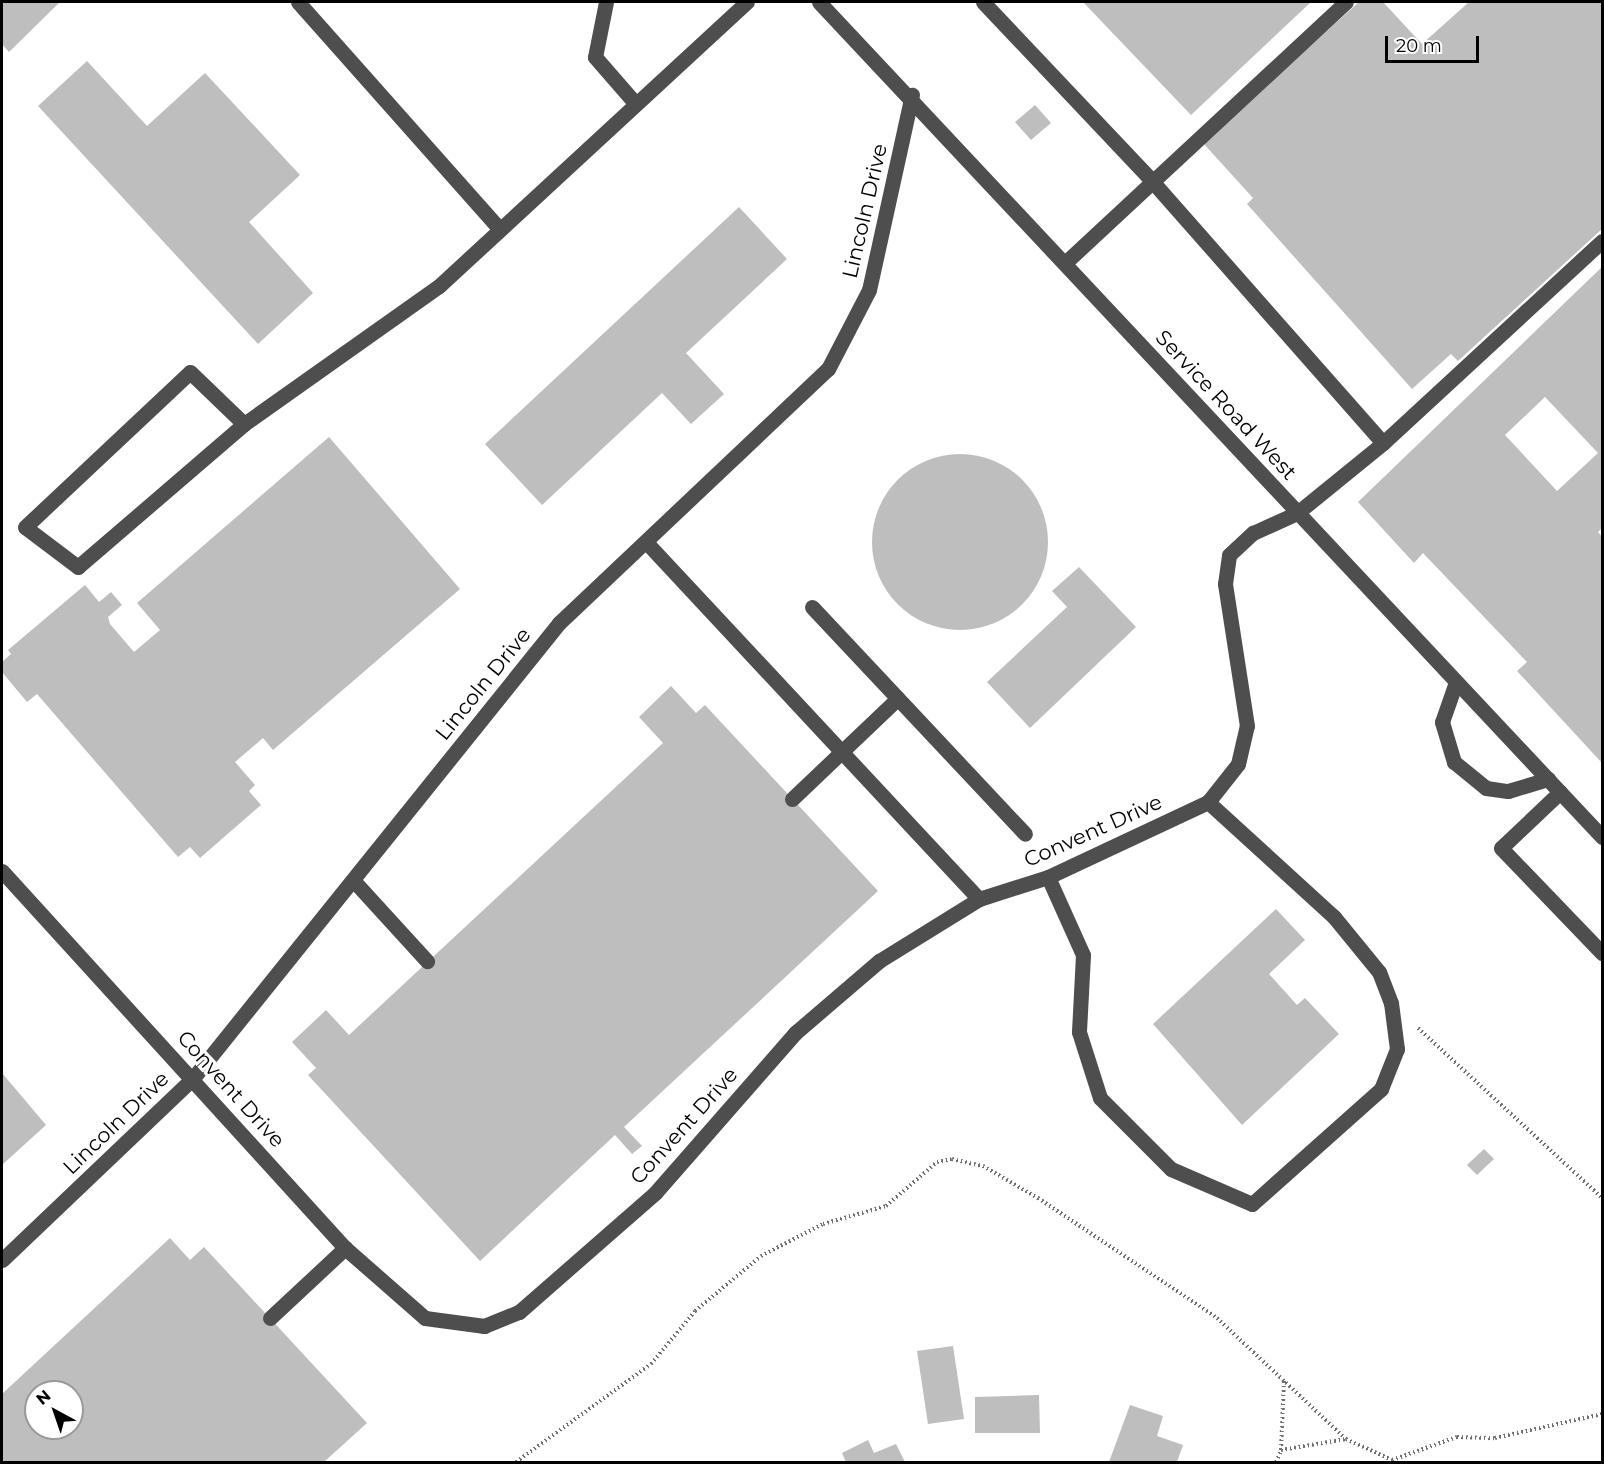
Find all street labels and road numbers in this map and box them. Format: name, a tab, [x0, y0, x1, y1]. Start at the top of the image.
street label: Lincoln Drive	[837, 141, 893, 281]
street label: Service Road West	[1150, 325, 1302, 485]
street label: Lincoln Drive	[430, 623, 536, 745]
street label: Convent Drive	[1020, 789, 1166, 873]
street label: Convent Drive	[172, 1025, 290, 1153]
street label: Convent Drive	[625, 1062, 743, 1190]
street label: Lincoln Drive	[58, 1066, 174, 1180]

